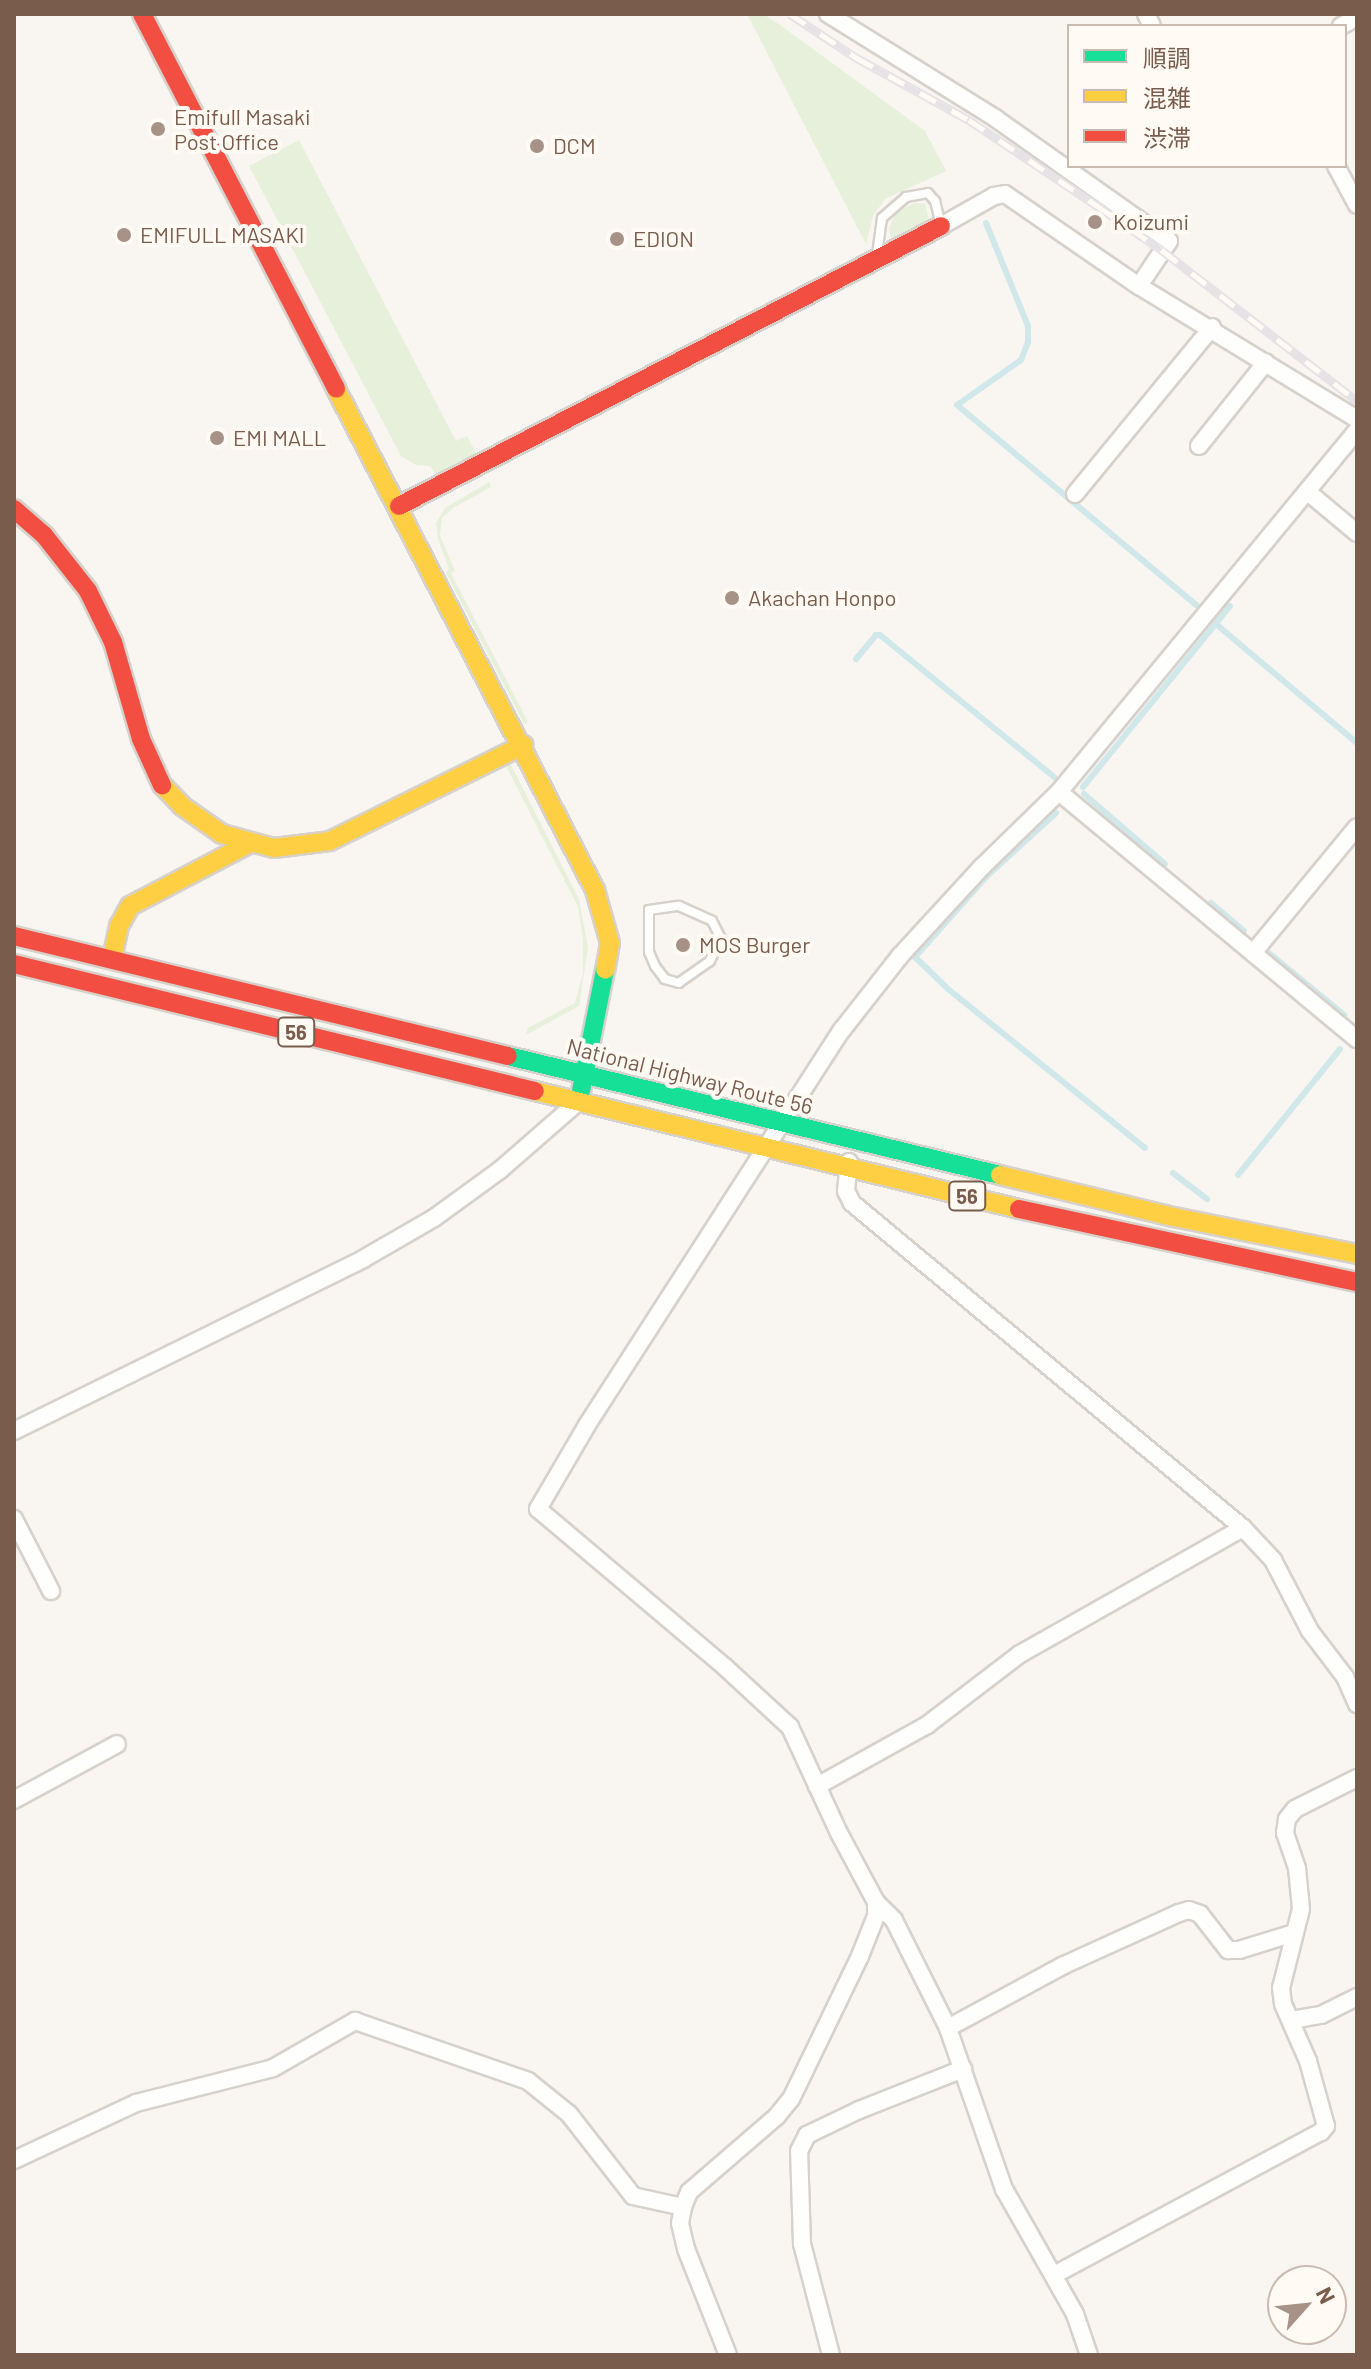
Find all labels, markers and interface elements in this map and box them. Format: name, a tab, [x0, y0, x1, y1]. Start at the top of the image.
legend	[1067, 24, 1347, 168]
text: 順調	[1143, 43, 1191, 72]
text: 混雑	[1143, 83, 1191, 112]
place label: Emifull Masaki Post Office	[174, 103, 311, 154]
marker: Emifull Masaki Post Office	[149, 120, 167, 138]
text: 渋滞	[1143, 123, 1191, 152]
place label: DCM	[553, 133, 596, 159]
marker: DCM	[528, 137, 546, 155]
place label: Koizumi	[1113, 209, 1189, 235]
marker: Koizumi	[1084, 211, 1106, 233]
place label: EMIFULL MASAKI	[140, 222, 305, 248]
marker: EMIFULL MASAKI	[115, 226, 133, 244]
place label: EDION	[633, 226, 694, 252]
marker: EDION	[608, 230, 626, 248]
place label: EMI MALL	[233, 425, 326, 451]
marker: EMI MALL	[208, 429, 226, 447]
place label: Akachan Honpo	[748, 585, 896, 611]
marker: Akachan Honpo	[723, 589, 741, 607]
place label: MOS Burger	[699, 932, 810, 958]
marker: MOS Burger	[674, 936, 692, 954]
road number: 56	[276, 1016, 316, 1048]
street label: National Highway Route 56	[564, 1033, 816, 1119]
road number: 56	[947, 1180, 987, 1212]
north arrow	[1267, 2265, 1347, 2345]
text: N	[1312, 2283, 1342, 2307]

